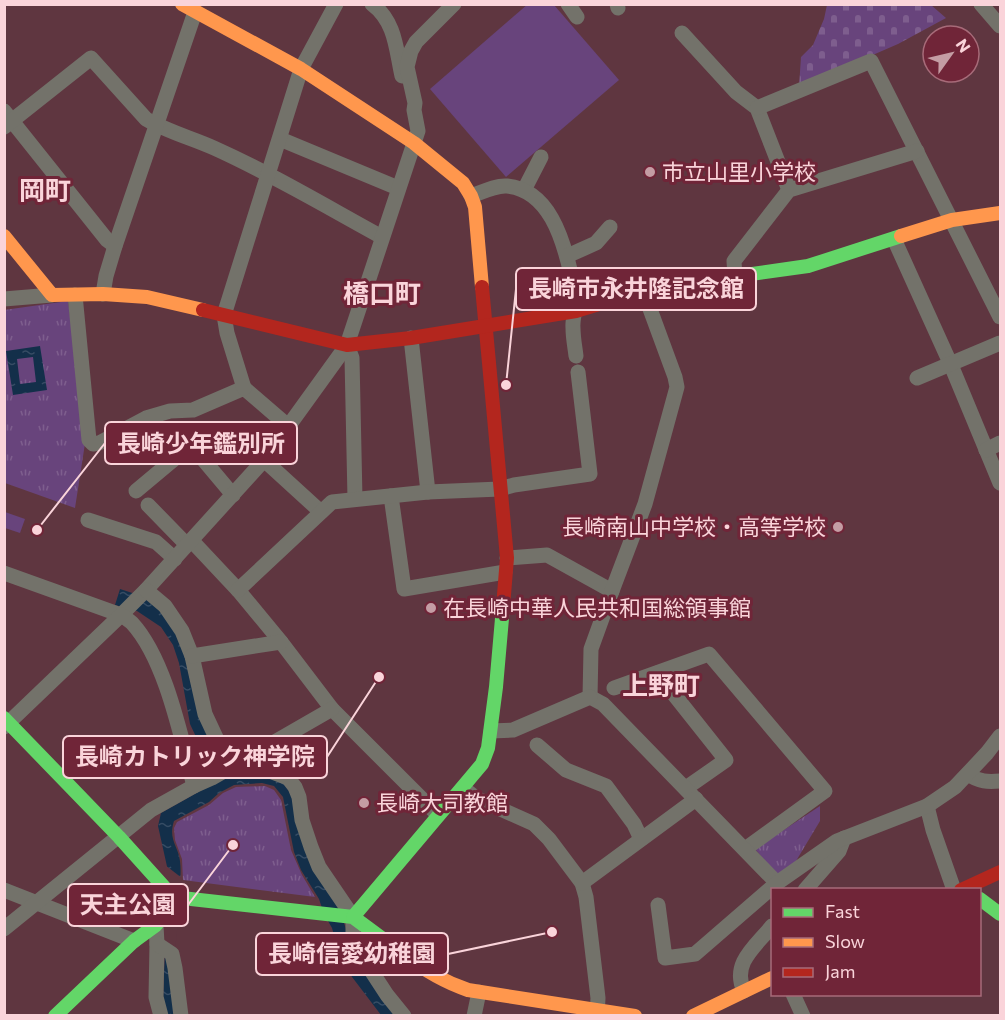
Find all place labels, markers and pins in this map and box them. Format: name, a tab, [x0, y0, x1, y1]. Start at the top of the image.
place label: 市立山里小学校	[662, 158, 816, 185]
marker: 市立山里小学校	[643, 165, 657, 179]
callout: 長崎市永井隆記念館	[516, 268, 756, 310]
callout: 長崎少年鑑別所	[105, 422, 297, 464]
place label: 長崎南山中学校・高等学校	[562, 513, 826, 540]
marker: 長崎南山中学校・高等学校	[831, 520, 845, 534]
place label: 在長崎中華人民共和国総領事館	[443, 594, 751, 621]
marker: 在長崎中華人民共和国総領事館	[424, 601, 438, 615]
callout: 長崎カトリック神学院	[63, 736, 327, 778]
place label: 長崎大司教館	[376, 789, 508, 816]
marker: 長崎大司教館	[357, 796, 371, 810]
callout: 天主公園	[68, 884, 188, 926]
callout: 長崎信愛幼稚園	[256, 933, 448, 975]

